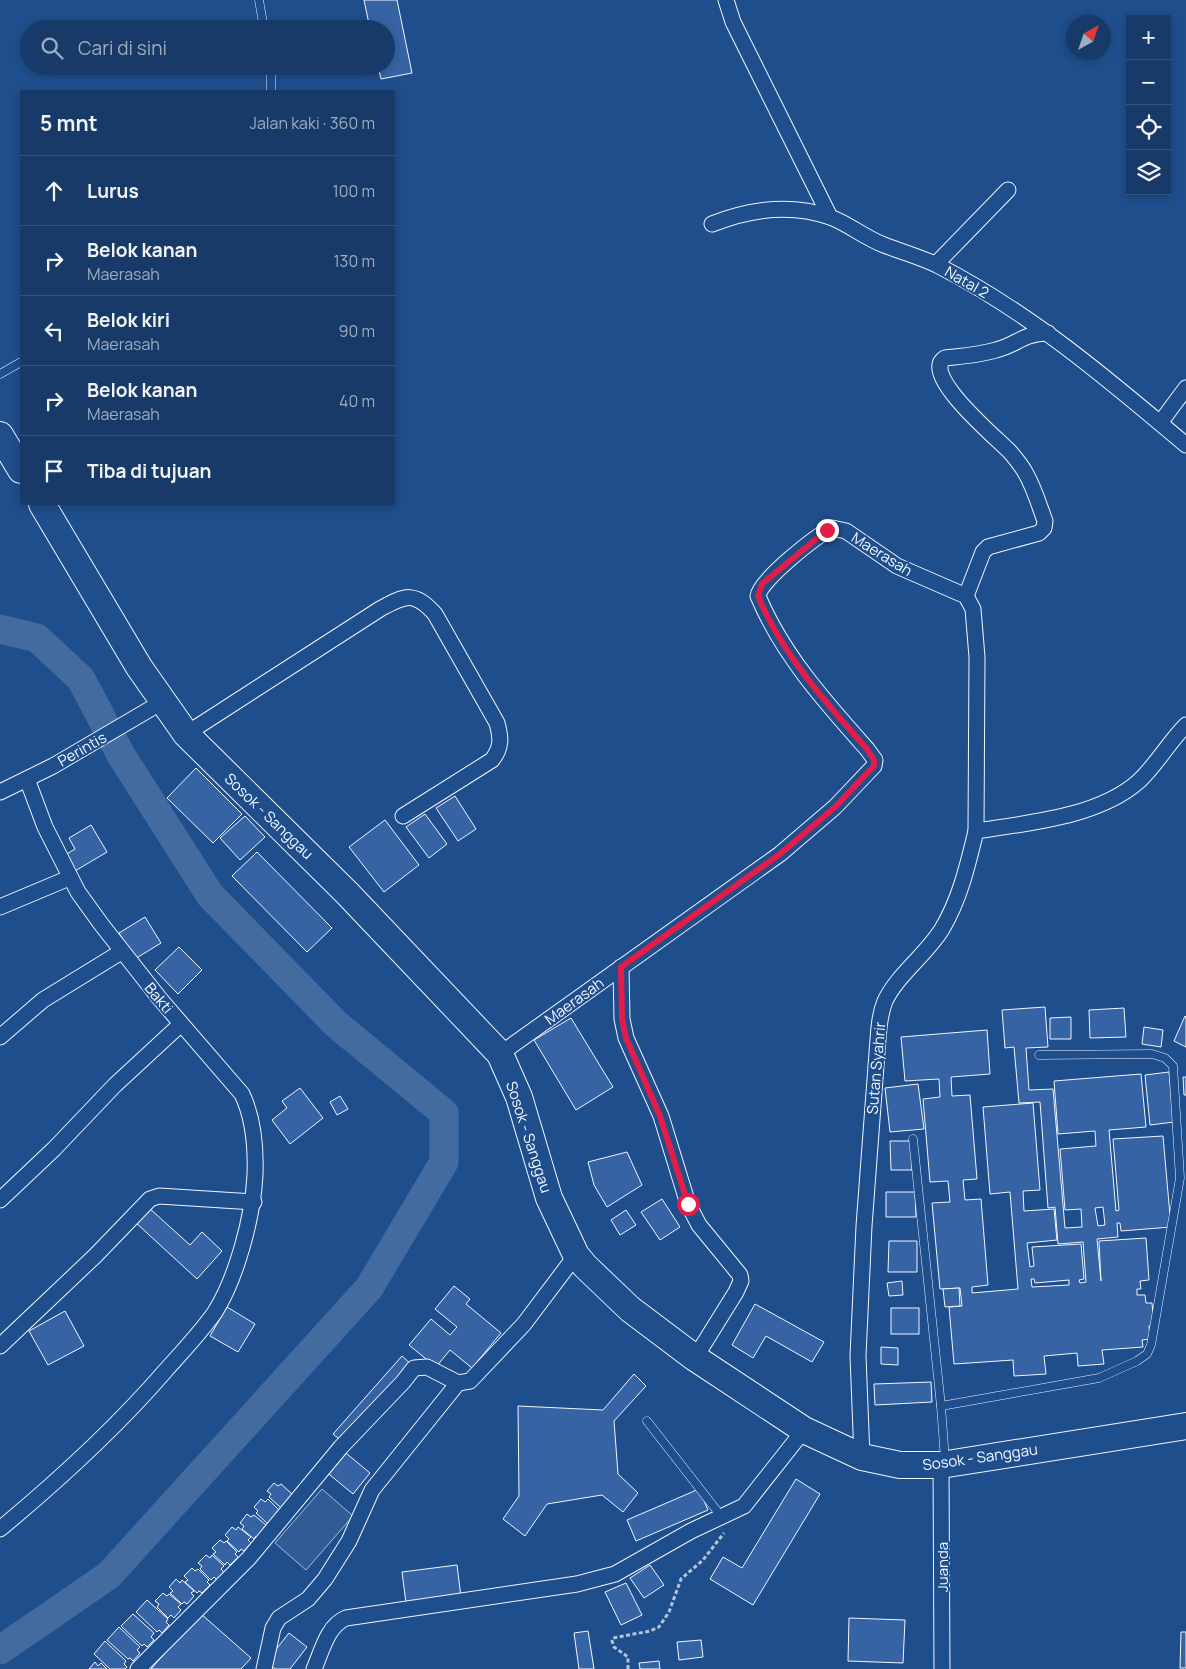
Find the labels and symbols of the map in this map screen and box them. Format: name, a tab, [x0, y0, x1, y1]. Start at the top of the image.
north arrow	[1066, 15, 1111, 60]
street label: Natal 2	[941, 261, 993, 303]
route end	[816, 519, 839, 542]
street label: Maerasah	[847, 527, 917, 581]
street label: Perintis	[54, 727, 110, 771]
street label: Sosok - Sanggau	[220, 768, 318, 864]
street label: Maerasah	[540, 972, 608, 1030]
street label: Bakti	[140, 978, 178, 1018]
street label: Sutan Syahrir	[862, 1020, 891, 1115]
street label: Sosok - Sanggau	[501, 1079, 557, 1195]
route start	[677, 1193, 700, 1216]
street label: Sosok - Sanggau	[921, 1439, 1039, 1475]
street label: Juanda	[932, 1542, 953, 1592]

